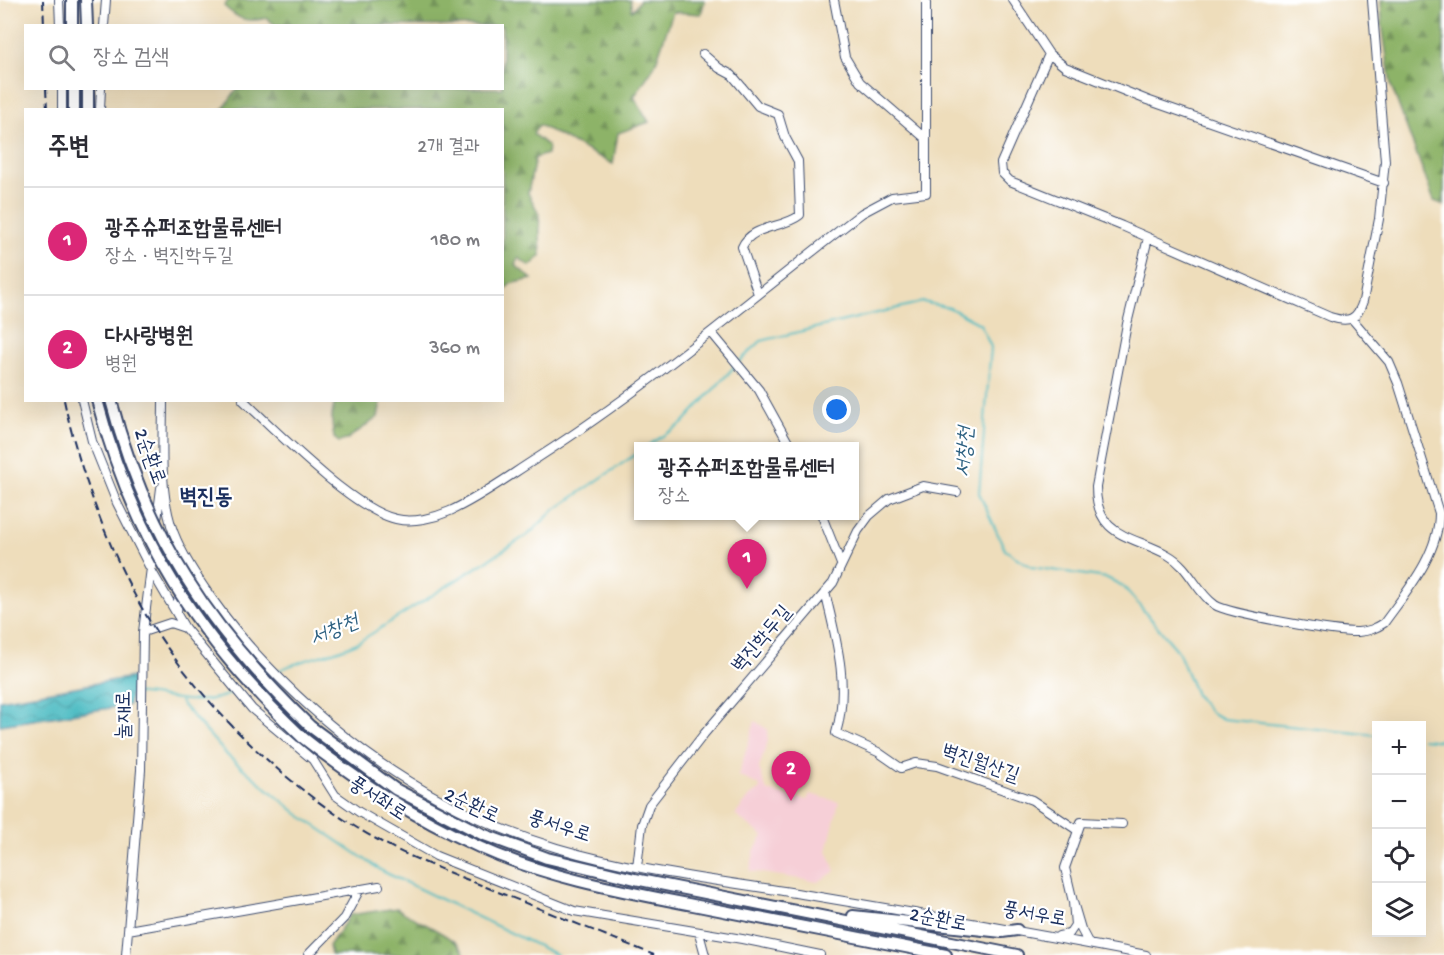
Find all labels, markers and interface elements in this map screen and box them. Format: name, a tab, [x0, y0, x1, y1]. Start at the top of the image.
search box	[24, 24, 504, 90]
icon: search	[45, 41, 78, 74]
text: 장소 검색	[93, 46, 169, 72]
text: 주변	[48, 134, 90, 165]
text: 2개 결과	[417, 137, 480, 160]
text: 광주슈퍼조합물류센터	[105, 217, 282, 243]
text: 1	[63, 230, 72, 253]
text: 180 m	[431, 230, 480, 253]
text: 장소 · 벽진학두길	[105, 246, 233, 269]
text: 다사랑병원	[105, 325, 194, 351]
text: 2	[63, 338, 72, 361]
text: 360 m	[429, 338, 480, 361]
text: 병원	[105, 354, 137, 377]
your location	[822, 395, 851, 424]
water label: 서창천	[953, 424, 981, 478]
street label: 2순환로	[127, 425, 170, 488]
popup	[634, 442, 859, 520]
text: 광주슈퍼조합물류센터	[658, 457, 835, 483]
district label: 벽진동	[179, 486, 233, 512]
text: 장소	[658, 486, 690, 509]
pin: 1	[728, 540, 766, 589]
street label: 벽진학두길	[728, 602, 798, 678]
water label: 서창천	[307, 610, 365, 653]
street label: 눌재로	[114, 691, 137, 739]
map controls	[1372, 721, 1426, 937]
button: +	[1372, 721, 1426, 775]
street label: 벽진월산길	[938, 740, 1022, 789]
pin: 2	[772, 752, 810, 801]
street label: 풍서좌로	[344, 773, 410, 827]
button: −	[1372, 775, 1426, 829]
street label: 2순환로	[440, 783, 503, 830]
street label: 풍서우로	[525, 807, 593, 849]
button: locate	[1372, 829, 1426, 883]
button: layers	[1372, 883, 1426, 937]
street label: 풍서우로	[1000, 899, 1068, 933]
street label: 2순환로	[907, 903, 969, 938]

